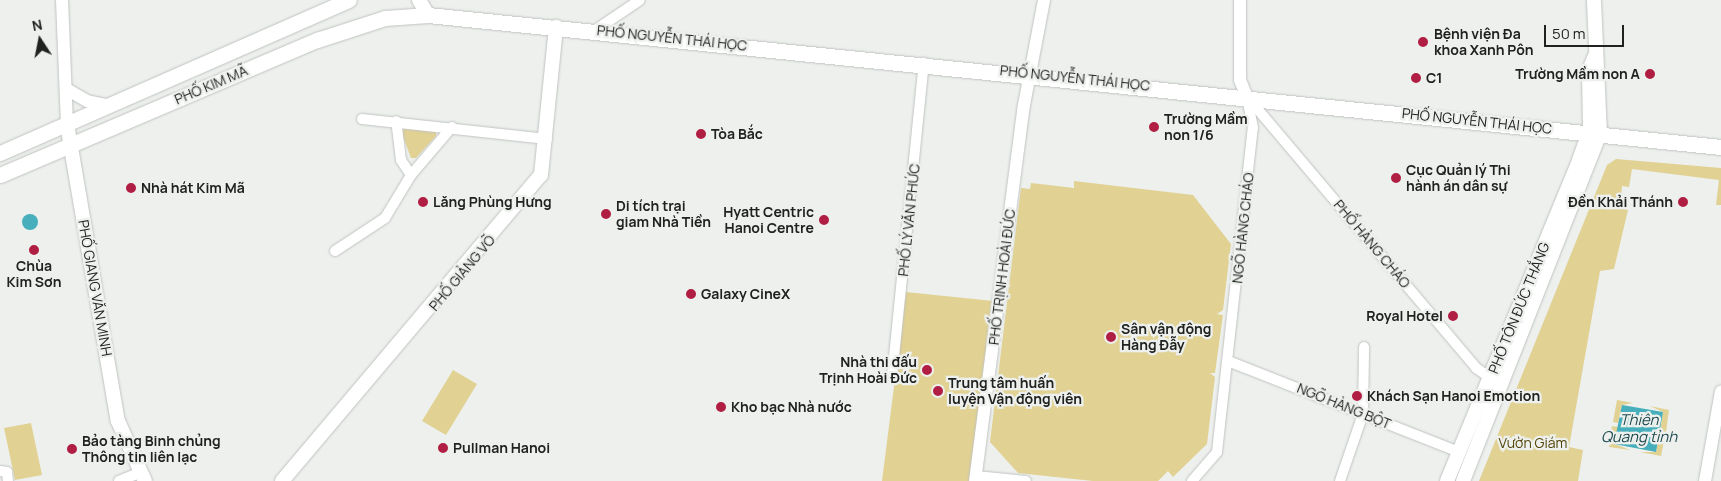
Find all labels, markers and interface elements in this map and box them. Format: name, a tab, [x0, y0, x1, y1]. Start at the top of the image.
text: N	[30, 14, 44, 35]
north arrow	[15, 15, 65, 65]
scale bar	[1546, 15, 1626, 47]
street label: PHỐ NGUYỄN THÁI HỌC	[596, 22, 748, 54]
text: 50 m	[1552, 23, 1586, 44]
place label: Bệnh viện Đa khoa Xanh Pôn	[1434, 26, 1534, 58]
marker: Bệnh viện Đa khoa Xanh Pôn	[1416, 35, 1430, 49]
street label: PHỐ KIM MÃ	[172, 62, 250, 108]
street label: PHỐ NGUYỄN THÁI HỌC	[999, 62, 1151, 94]
place label: Trường Mầm non A	[1515, 66, 1640, 82]
marker: Trường Mầm non A	[1644, 68, 1656, 80]
place label: C1	[1426, 70, 1442, 86]
marker: C1	[1410, 72, 1422, 84]
street label: PHỐ NGUYỄN THÁI HỌC	[1401, 105, 1553, 137]
place label: Trường Mầm non 1/6	[1164, 111, 1248, 144]
marker: Trường Mầm non 1/6	[1148, 121, 1160, 133]
place label: Tòa Bắc	[711, 126, 763, 142]
marker: Tòa Bắc	[695, 128, 707, 140]
street label: PHỐ LÝ VĂN PHỨC	[895, 162, 923, 278]
place label: Cục Quản lý Thi hành án dân sự	[1406, 162, 1511, 194]
street label: NGÕ HÀNG CHÁO	[1229, 172, 1257, 284]
marker: Cục Quản lý Thi hành án dân sự	[1390, 172, 1402, 184]
place label: Nhà hát Kim Mã	[141, 180, 245, 196]
marker: Nhà hát Kim Mã	[125, 182, 137, 194]
place label: Lăng Phùng Hưng	[433, 194, 552, 210]
place label: Đền Khải Thánh	[1568, 194, 1673, 210]
marker: Lăng Phùng Hưng	[417, 196, 429, 208]
street label: PHỐ HÀNG CHÁO	[1330, 196, 1414, 292]
marker: Đền Khải Thánh	[1677, 196, 1689, 208]
place label: Di tích trại giam Nhà Tiền	[616, 198, 711, 230]
place label: Hyatt Centric Hanoi Centre	[723, 204, 814, 236]
marker: Di tích trại giam Nhà Tiền	[600, 208, 612, 220]
street label: PHỐ TRỊNH HOÀI ĐỨC	[985, 208, 1019, 346]
marker: Hyatt Centric Hanoi Centre	[818, 214, 830, 226]
street label: PHỐ GIANG VĂN MINH	[75, 219, 115, 357]
street label: PHỐ GIẢNG VÕ	[426, 232, 498, 314]
street label: PHỐ TÔN ĐỨC THẮNG	[1485, 240, 1553, 376]
marker: Chùa Kim Sơn	[28, 244, 40, 256]
place label: Chùa Kim Sơn	[7, 258, 61, 290]
place label: Galaxy CineX	[701, 286, 790, 302]
marker: Galaxy CineX	[685, 288, 697, 300]
place label: Royal Hotel	[1366, 308, 1443, 324]
marker: Royal Hotel	[1447, 310, 1459, 322]
place label: Sân vận động Hàng Đẫy	[1121, 321, 1211, 354]
marker: Sân vận động Hàng Đẫy	[1105, 331, 1117, 343]
place label: Nhà thi đấu Trịnh Hoài Đức	[819, 354, 917, 387]
marker: Nhà thi đấu Trịnh Hoài Đức	[921, 364, 933, 376]
place label: Trung tâm huấn luyện Vận động viên	[948, 375, 1082, 408]
street label: NGÕ HÀNG BỘT	[1295, 380, 1393, 432]
marker: Trung tâm huấn luyện Vận động viên	[932, 385, 944, 397]
place label: Khách Sạn Hanoi Emotion	[1367, 388, 1540, 404]
marker: Khách Sạn Hanoi Emotion	[1351, 390, 1363, 402]
place label: Kho bạc Nhà nước	[731, 399, 852, 415]
marker: Kho bạc Nhà nước	[715, 401, 727, 413]
water label: Thiên Quang tỉnh	[1601, 410, 1677, 445]
place label: Bảo tàng Binh chủng Thông tin liên lạc	[82, 433, 221, 466]
park label: Vườn Giám	[1499, 435, 1567, 451]
place label: Pullman Hanoi	[453, 440, 550, 456]
marker: Pullman Hanoi	[437, 442, 449, 454]
marker: Bảo tàng Binh chủng Thông tin liên lạc	[66, 443, 78, 455]

